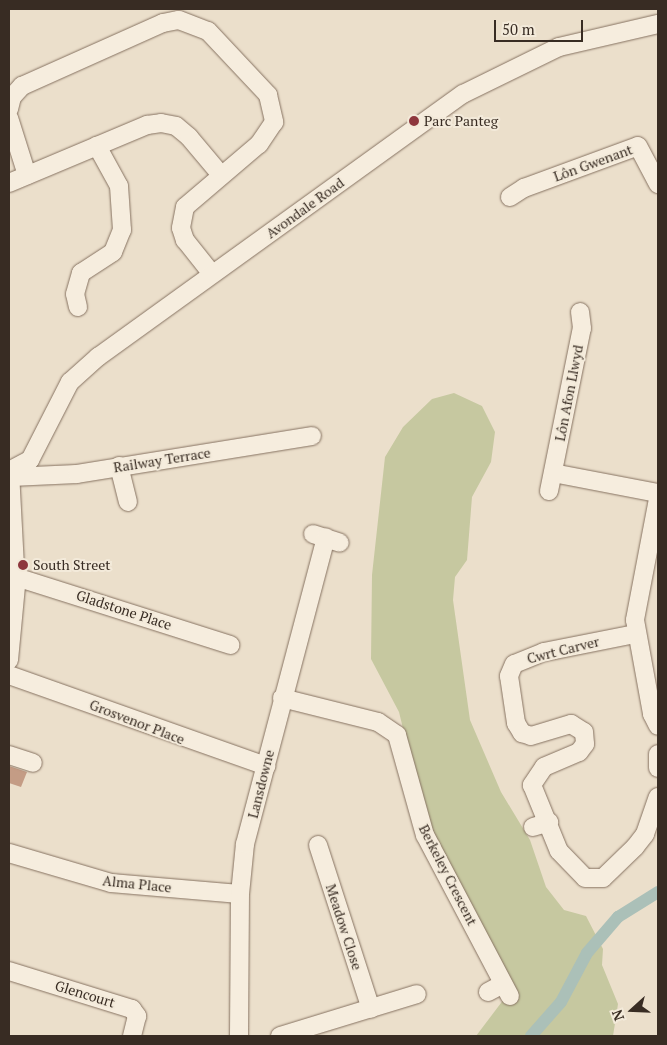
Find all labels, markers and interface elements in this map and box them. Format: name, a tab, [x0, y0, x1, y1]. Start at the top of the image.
scale bar	[497, 10, 586, 42]
text: 50 m	[502, 19, 535, 39]
place label: Parc Panteg	[424, 113, 498, 129]
marker: Parc Panteg	[408, 115, 420, 127]
street label: Lôn Gwenant	[551, 141, 635, 185]
street label: Avondale Road	[263, 174, 347, 242]
street label: Lôn Afon Llwyd	[551, 343, 587, 443]
street label: Railway Terrace	[112, 444, 212, 476]
place label: South Street	[33, 557, 110, 573]
marker: South Street	[17, 559, 29, 571]
street label: Gladstone Place	[74, 587, 174, 633]
street label: Cwrt Carver	[525, 633, 601, 667]
street label: Grosvenor Place	[87, 696, 187, 748]
street label: Lansdowne	[244, 748, 278, 820]
street label: Berkeley Crescent	[415, 822, 481, 928]
street label: Alma Place	[102, 872, 172, 896]
street label: Meadow Close	[322, 882, 366, 972]
street label: Glencourt	[53, 977, 117, 1011]
north arrow	[607, 985, 657, 1035]
text: N	[607, 1007, 628, 1024]

